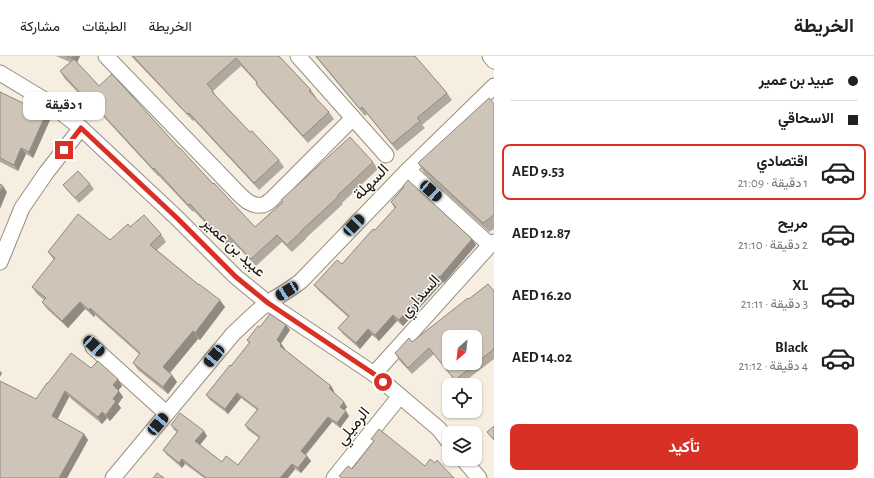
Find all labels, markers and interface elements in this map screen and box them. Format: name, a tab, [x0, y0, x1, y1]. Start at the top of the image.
text: الخريطة	[794, 17, 854, 36]
text: مشاركة	[20, 20, 60, 34]
text: الطبقات	[82, 20, 126, 34]
text: الخريطة	[148, 20, 192, 34]
text: عبيد بن عمير	[759, 73, 834, 88]
callout: 1 دقيقة	[23, 92, 105, 120]
text: 1 دقيقة	[45, 99, 83, 112]
text: الاسحاقي	[778, 111, 834, 126]
route end	[55, 141, 73, 159]
text: اقتصادي	[756, 154, 808, 169]
icon: car	[820, 154, 856, 190]
street label: السهلة	[350, 161, 393, 204]
text: AED 9.53	[512, 164, 564, 179]
text: 1 دقيقة · 21:09	[738, 177, 808, 190]
car	[418, 179, 444, 203]
car	[341, 212, 367, 238]
street label: عبيد بن عمير	[197, 213, 269, 282]
text: مريح	[778, 216, 808, 231]
icon: car	[820, 216, 856, 252]
text: AED 12.87	[512, 226, 571, 241]
text: 2 دقيقة · 21:10	[738, 239, 808, 252]
street label: السداري	[397, 272, 447, 324]
text: XL	[792, 278, 808, 293]
icon: car	[820, 278, 856, 314]
car	[274, 280, 300, 302]
text: AED 16.20	[512, 288, 572, 303]
text: 3 دقيقة · 21:11	[741, 298, 808, 311]
north arrow	[442, 330, 482, 370]
map controls	[442, 330, 482, 466]
car	[81, 333, 107, 359]
text: Black	[775, 340, 808, 355]
icon: car	[820, 340, 856, 376]
car	[202, 343, 226, 369]
text: AED 14.02	[512, 350, 572, 365]
text: 4 دقيقة · 21:12	[738, 360, 808, 373]
route start	[374, 373, 392, 391]
button: locate	[442, 378, 482, 418]
street label: الرميلي	[333, 404, 377, 451]
car	[146, 411, 170, 437]
button: تأكيد	[510, 424, 858, 470]
button: layers	[442, 426, 482, 466]

